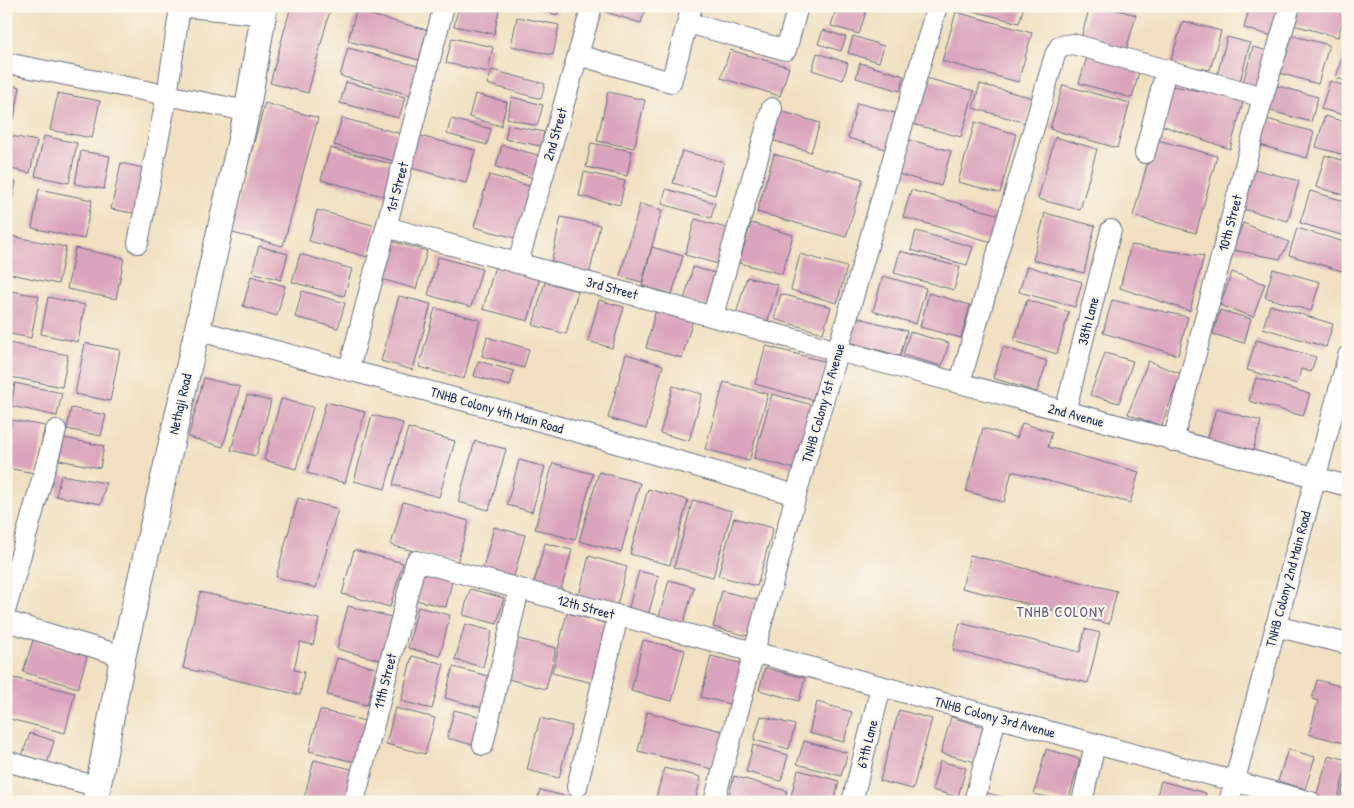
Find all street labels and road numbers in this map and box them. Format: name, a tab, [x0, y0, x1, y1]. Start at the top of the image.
street label: 2nd Street	[538, 105, 571, 163]
street label: 1st Street	[381, 160, 412, 214]
street label: 10th Street	[1213, 192, 1246, 253]
street label: 3rd Street	[584, 271, 640, 304]
street label: 38th Lane	[1072, 294, 1103, 347]
street label: TNHB Colony 1st Avenue	[796, 341, 850, 465]
street label: Nethaji Road	[163, 371, 197, 436]
street label: TNHB Colony 4th Main Road	[428, 381, 566, 439]
street label: 2nd Avenue	[1046, 398, 1107, 431]
street label: TNHB Colony 2nd Main Road	[1260, 508, 1316, 649]
street label: 12th Street	[556, 590, 617, 623]
street label: 11th Street	[368, 651, 401, 711]
street label: TNHB Colony 3rd Avenue	[932, 691, 1058, 743]
street label: 67th Lane	[851, 717, 882, 770]

